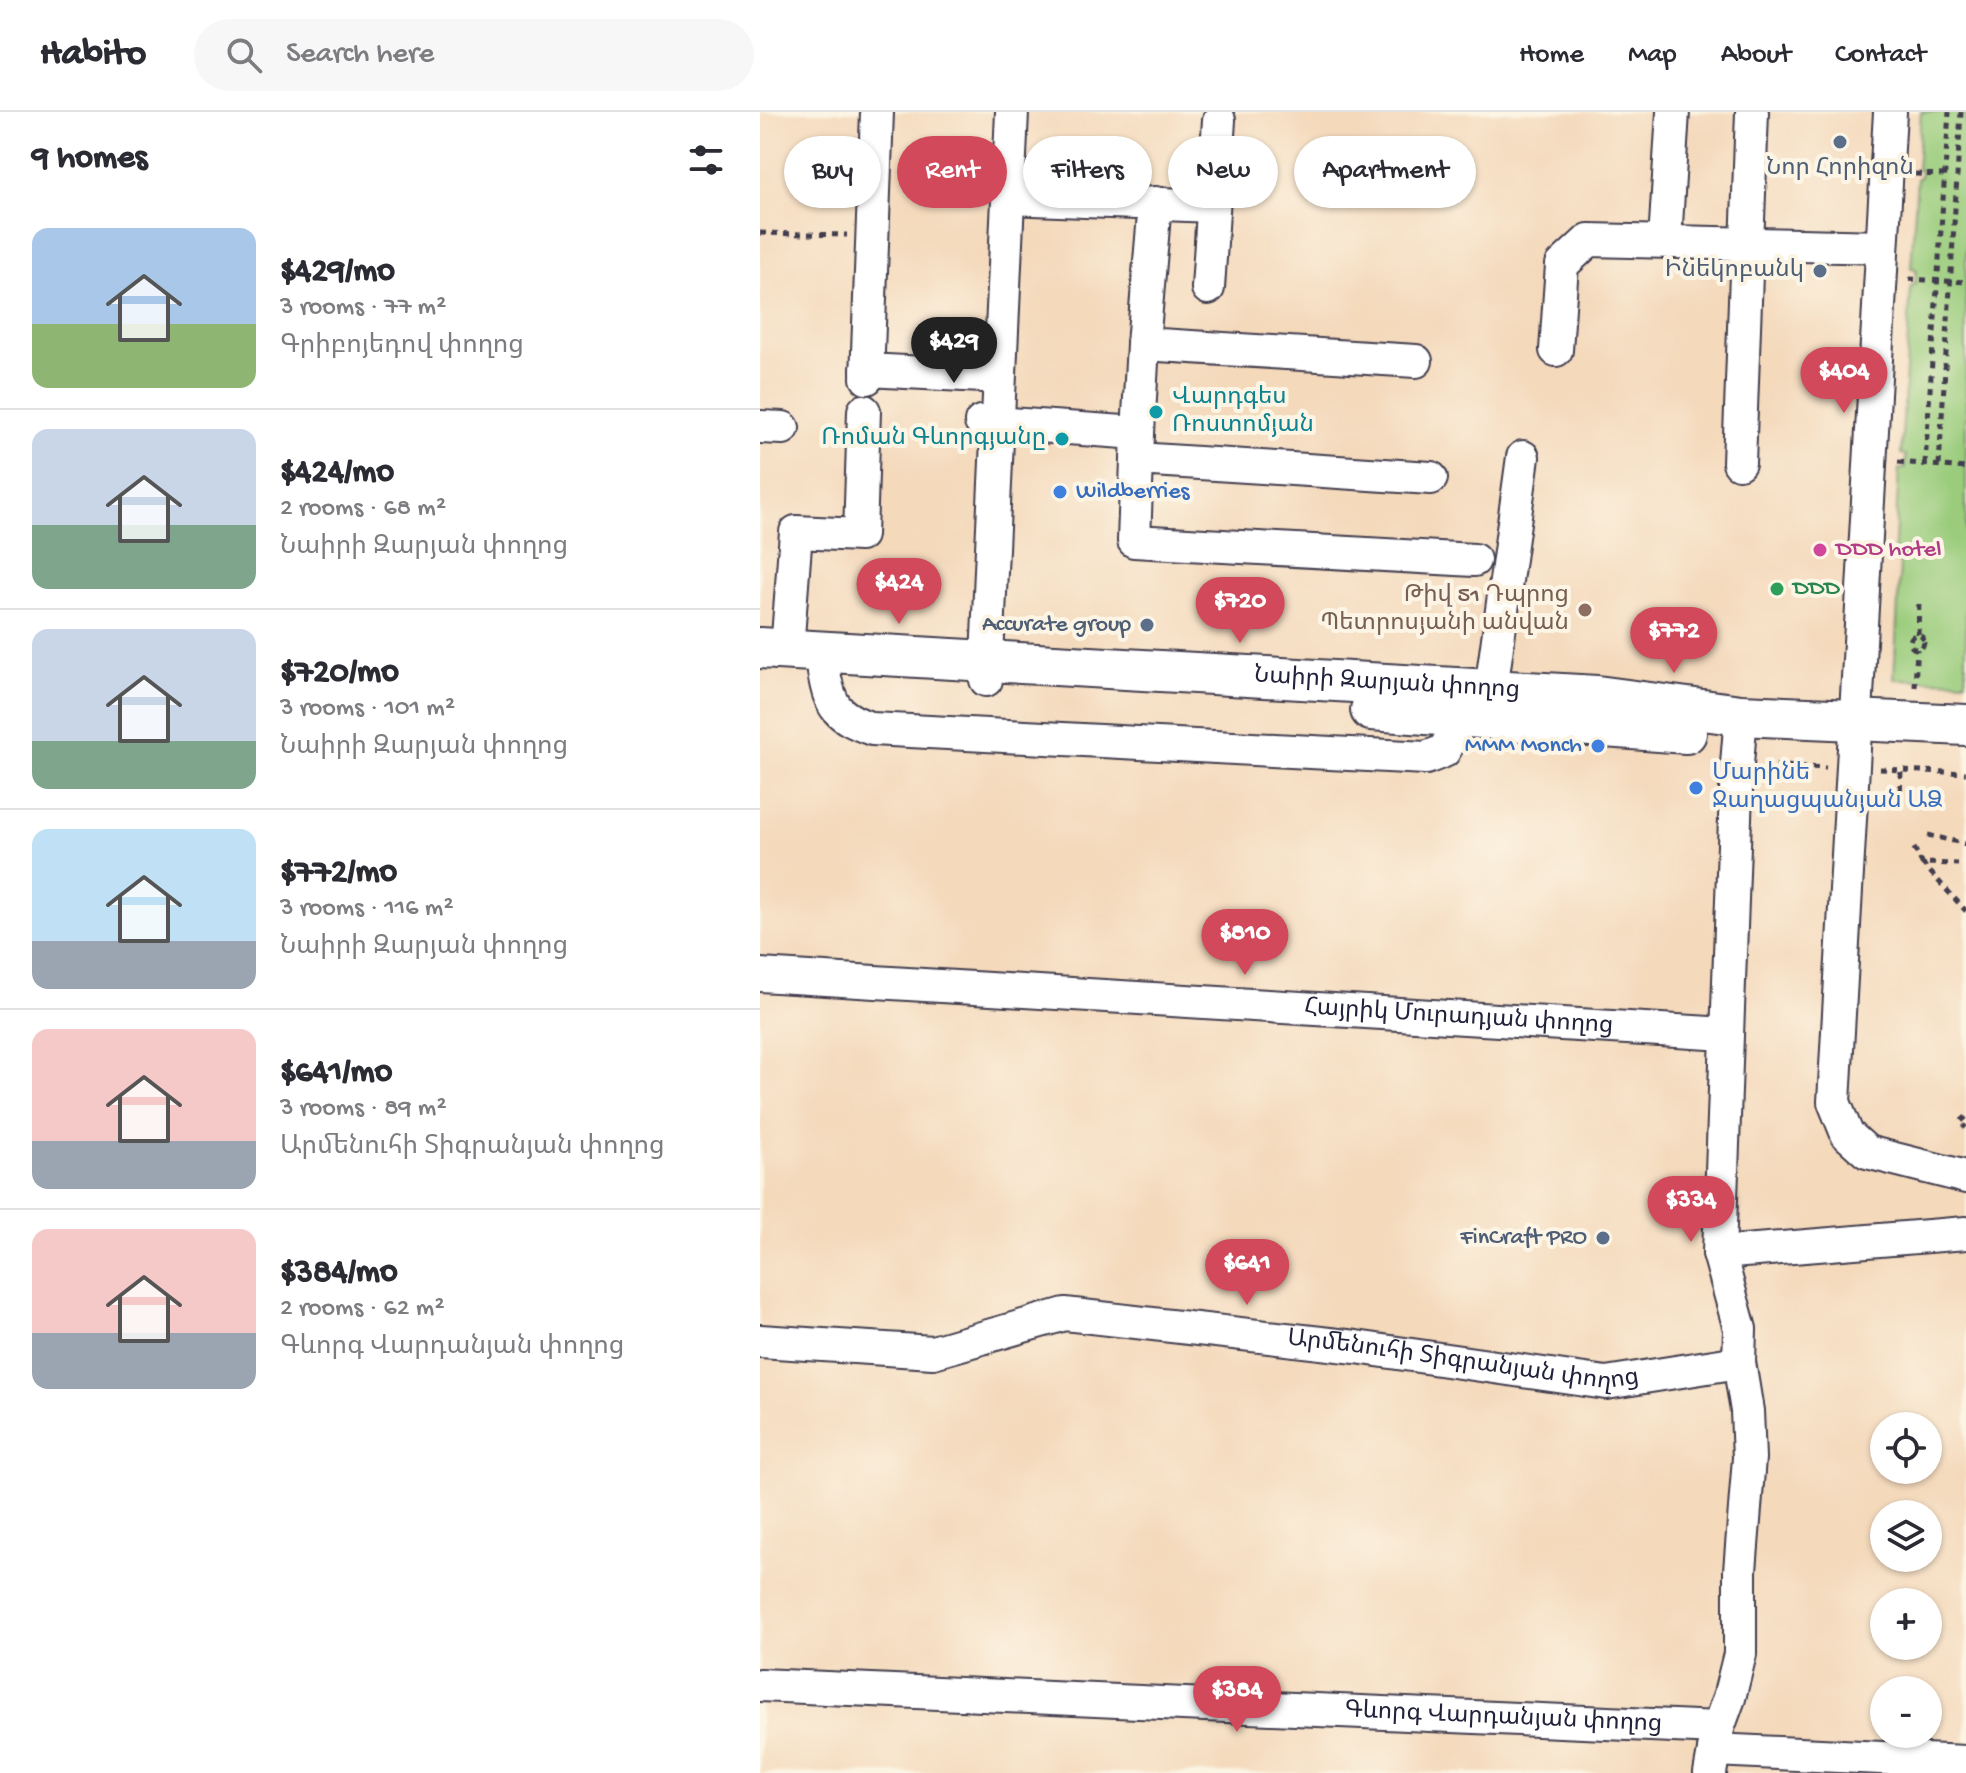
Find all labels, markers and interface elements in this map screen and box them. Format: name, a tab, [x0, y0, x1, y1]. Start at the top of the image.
search box	[194, 19, 754, 91]
text: Habito	[40, 33, 146, 77]
icon: search	[222, 33, 266, 77]
text: Search here	[286, 38, 434, 73]
text: Home	[1519, 39, 1584, 72]
text: Map	[1628, 39, 1677, 72]
text: About	[1721, 39, 1791, 72]
text: Contact	[1835, 39, 1926, 72]
marker: Նոր Հորիզոն	[1831, 133, 1849, 151]
chip: Buy	[784, 136, 881, 208]
chip: Rent	[897, 136, 1007, 208]
chip: Filters	[1023, 136, 1152, 208]
chip: New	[1168, 136, 1278, 208]
chip: Apartment	[1294, 136, 1476, 208]
icon: filters	[684, 138, 728, 182]
text: 9 homes	[32, 140, 147, 180]
place label: Նոր Հորիզոն	[1766, 155, 1914, 184]
text: $429/mo	[280, 253, 395, 293]
place label: Ինեկոբանկ	[1665, 257, 1804, 286]
icon: home	[96, 260, 192, 356]
marker: Ինեկոբանկ	[1811, 262, 1829, 280]
text: 3 rooms · 77 m²	[280, 293, 446, 324]
pin: $429	[907, 317, 1001, 385]
text: $429	[929, 327, 979, 358]
text: Գրիբոյեդով փողոց	[280, 332, 524, 363]
pin: $404	[1797, 347, 1891, 415]
text: $404	[1818, 357, 1870, 388]
place label: Վարդգես Ռոստոմյան	[1172, 384, 1314, 441]
marker: Վարդգես Ռոստոմյան	[1147, 403, 1165, 421]
place label: Ռոման Գևորգյանը	[821, 425, 1046, 454]
marker: Ռոման Գևորգյանը	[1053, 430, 1071, 448]
text: $424/mo	[280, 454, 394, 494]
icon: home	[96, 461, 192, 557]
place label: Wildberries	[1076, 478, 1191, 507]
marker: Wildberries	[1051, 483, 1069, 501]
text: 2 rooms · 68 m²	[280, 494, 446, 525]
text: Նաիրի Զարյան փողոց	[280, 533, 568, 564]
place label: DDD hotel	[1834, 536, 1941, 565]
marker: DDD hotel	[1811, 541, 1829, 559]
pin: $424	[852, 558, 946, 626]
text: $424	[874, 568, 924, 599]
place label: DDD	[1791, 575, 1840, 604]
pin: $720	[1193, 577, 1287, 645]
marker: DDD	[1768, 580, 1786, 598]
place label: Թիվ 51 Դպրոց Պետրոսյանի անվան	[1320, 582, 1569, 639]
text: $720	[1214, 587, 1266, 618]
marker: Թիվ 51 Դպրոց Պետրոսյանի անվան	[1576, 601, 1594, 619]
pin: $772	[1627, 607, 1721, 675]
place label: Accurate group	[982, 611, 1131, 640]
marker: Accurate group	[1138, 616, 1156, 634]
text: $772	[1648, 617, 1700, 648]
text: $720/mo	[280, 654, 399, 694]
icon: home	[96, 661, 192, 757]
street label: Նաիրի Զարյան փողոց	[1253, 662, 1521, 706]
text: 3 rooms · 101 m²	[280, 694, 455, 725]
place label: MMM Monch	[1465, 732, 1582, 761]
text: Նաիրի Զարյան փողոց	[280, 733, 568, 764]
marker: MMM Monch	[1589, 737, 1607, 755]
place label: Մարինե Ջաղացպանյան ԱՁ	[1712, 760, 1943, 817]
marker: Մարինե Ջաղացպանյան ԱՁ	[1687, 779, 1705, 797]
text: $772/mo	[280, 854, 397, 894]
icon: home	[96, 861, 192, 957]
text: 3 rooms · 116 m²	[280, 894, 453, 925]
pin: $810	[1198, 909, 1292, 977]
text: $810	[1219, 919, 1271, 950]
text: Նաիրի Զարյան փողոց	[280, 933, 568, 964]
street label: Հայրիկ Մուրադյան փողոց	[1303, 994, 1614, 1042]
text: $641/mo	[280, 1054, 392, 1094]
icon: home	[96, 1061, 192, 1157]
text: 3 rooms · 89 m²	[280, 1094, 447, 1125]
text: Արմենուհի Տիգրանյան փողոց	[280, 1133, 664, 1164]
pin: $334	[1644, 1176, 1738, 1244]
text: $334	[1666, 1186, 1716, 1217]
place label: FinCraft PRO	[1459, 1224, 1587, 1253]
marker: FinCraft PRO	[1594, 1229, 1612, 1247]
pin: $641	[1200, 1239, 1294, 1307]
text: $641	[1223, 1249, 1271, 1280]
text: $384/mo	[280, 1254, 398, 1294]
icon: home	[96, 1261, 192, 1357]
text: 2 rooms · 62 m²	[280, 1294, 444, 1325]
street label: Արմենուհի Տիգրանյան փողոց	[1286, 1325, 1641, 1398]
text: Գևորգ Վարդանյան փողոց	[280, 1333, 624, 1364]
map controls	[1870, 1412, 1942, 1748]
button: locate	[1870, 1412, 1942, 1484]
button: layers	[1870, 1500, 1942, 1572]
button: +	[1870, 1588, 1942, 1660]
pin: $384	[1190, 1666, 1284, 1734]
text: $384	[1211, 1676, 1263, 1707]
button: −	[1870, 1676, 1942, 1748]
street label: Գևորգ Վարդանյան փողոց	[1344, 1697, 1663, 1740]

